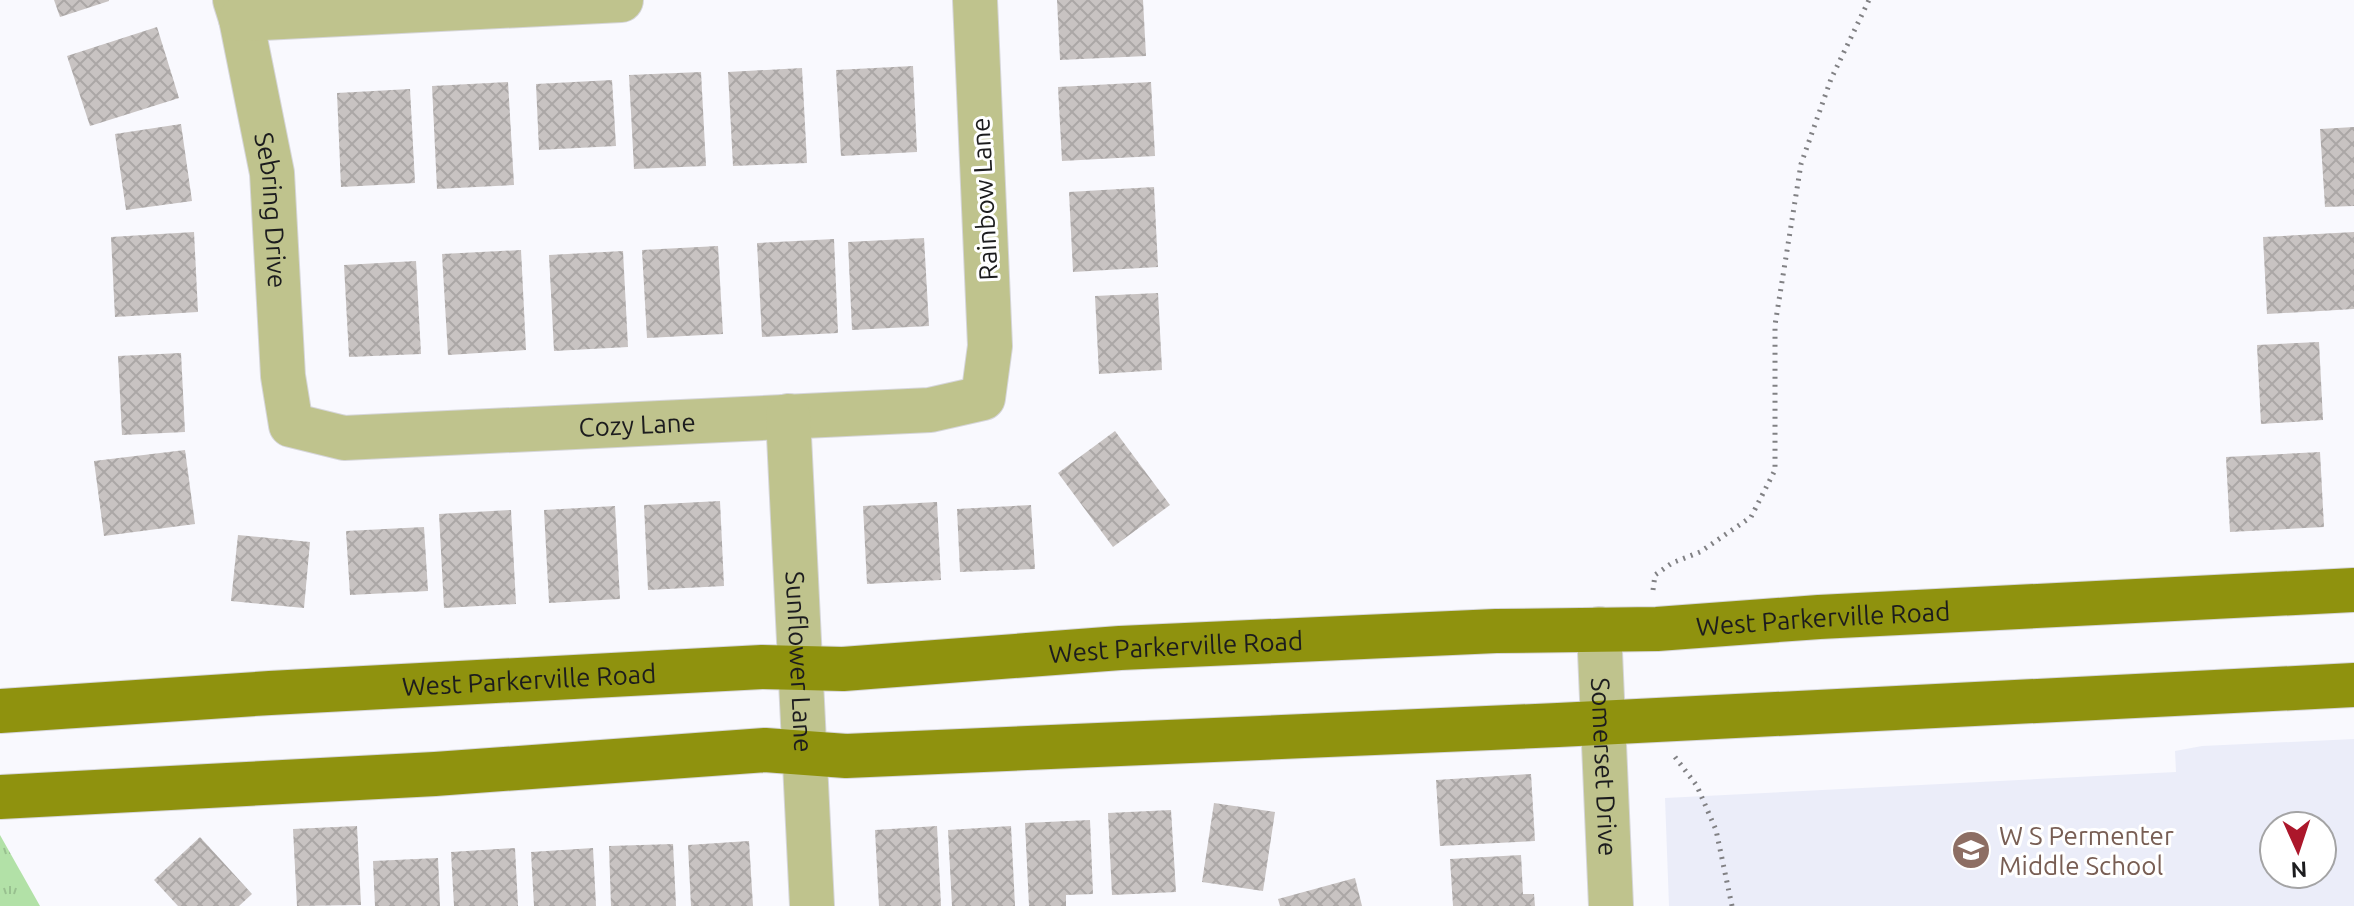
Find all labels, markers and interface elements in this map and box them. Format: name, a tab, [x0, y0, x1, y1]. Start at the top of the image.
street label: Rainbow Lane	[965, 117, 1003, 281]
street label: Sebring Drive	[250, 130, 293, 289]
street label: Cozy Lane	[578, 407, 696, 441]
street label: Sunflower Lane	[781, 570, 819, 753]
street label: West Parkerville Road	[1695, 596, 1951, 641]
street label: West Parkerville Road	[1048, 625, 1304, 668]
street label: West Parkerville Road	[401, 658, 657, 701]
street label: Somerset Drive	[1587, 677, 1623, 857]
north arrow	[2258, 810, 2338, 890]
place label: W S Permenter Middle School	[1999, 821, 2174, 880]
school or university icon: W S Permenter Middle School	[1950, 829, 1992, 871]
text: N	[2290, 858, 2308, 883]

